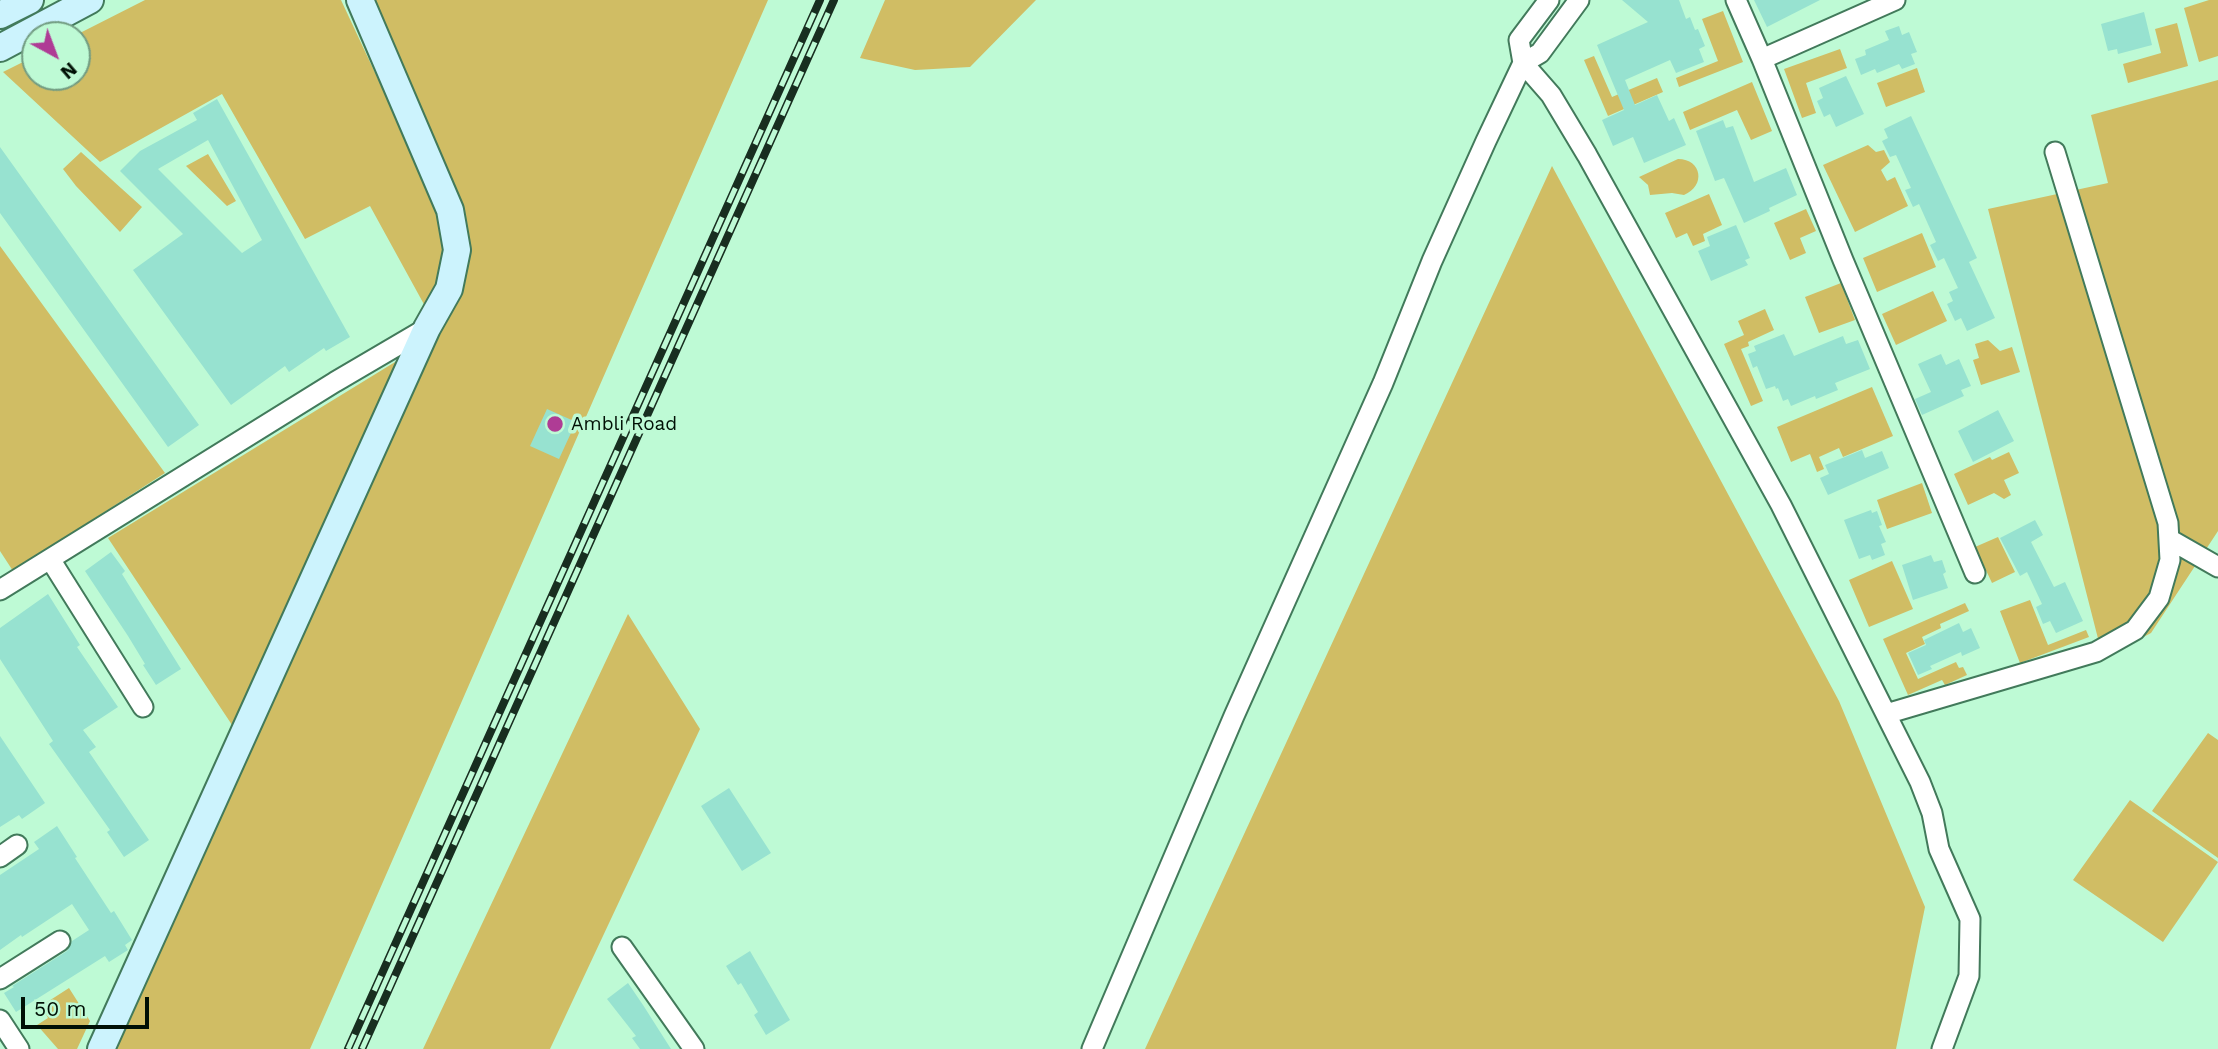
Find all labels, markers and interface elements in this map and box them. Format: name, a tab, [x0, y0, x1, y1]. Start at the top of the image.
north arrow	[21, 21, 91, 91]
text: N	[56, 57, 82, 84]
place label: Ambli Road	[571, 413, 677, 435]
marker: Ambli Road	[545, 414, 565, 434]
scale bar	[24, 982, 152, 1026]
text: 50 m	[34, 996, 86, 1021]

